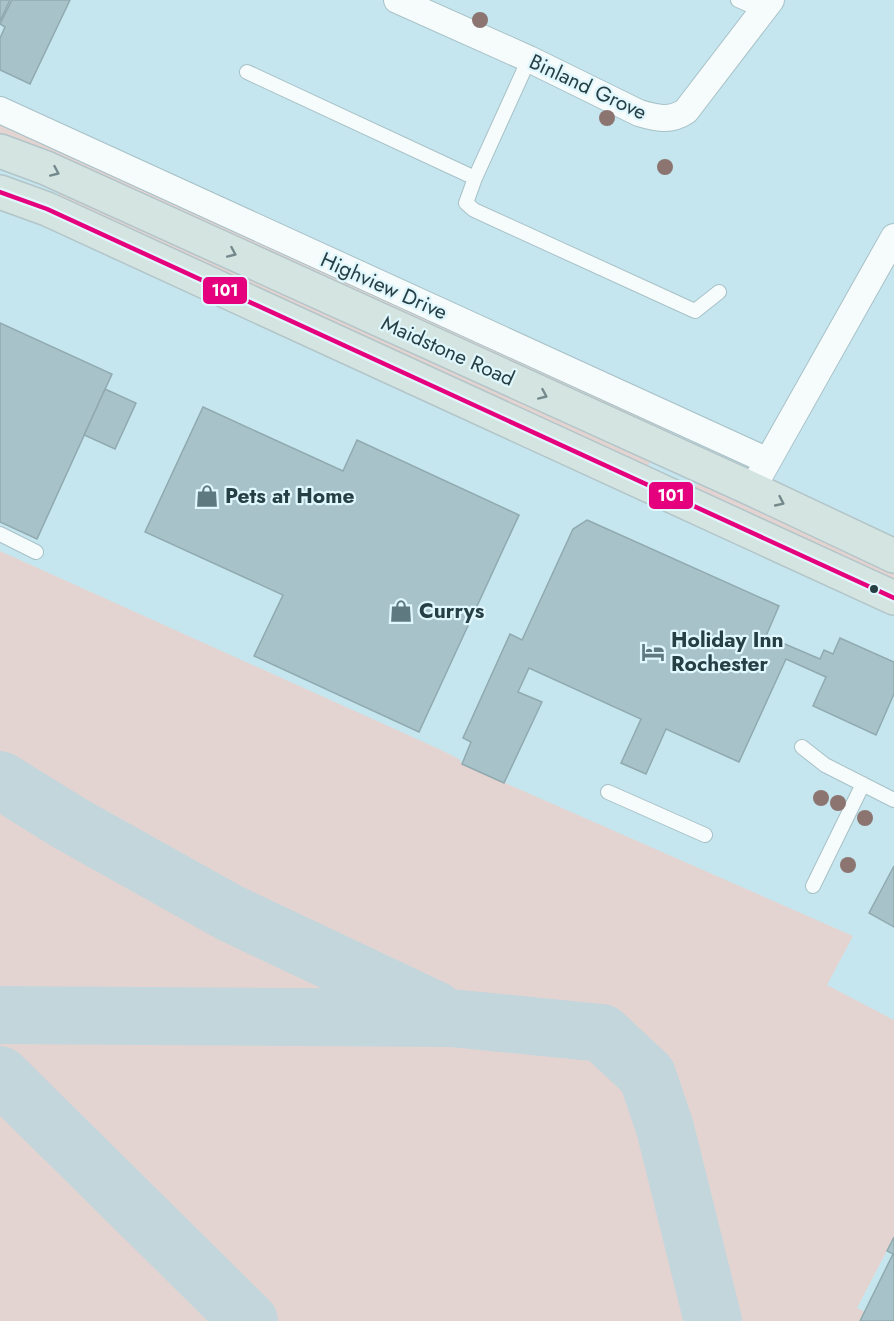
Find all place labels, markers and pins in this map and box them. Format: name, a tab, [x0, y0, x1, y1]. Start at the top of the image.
place label: Pets at Home	[225, 481, 355, 511]
shop icon: Pets at Home	[194, 483, 220, 509]
unlabelled marker	[868, 583, 880, 595]
place label: Currys	[419, 596, 485, 626]
shop icon: Currys	[388, 598, 414, 624]
place label: Holiday Inn Rochester	[671, 625, 784, 679]
hotel icon: Holiday Inn Rochester	[640, 639, 666, 665]

